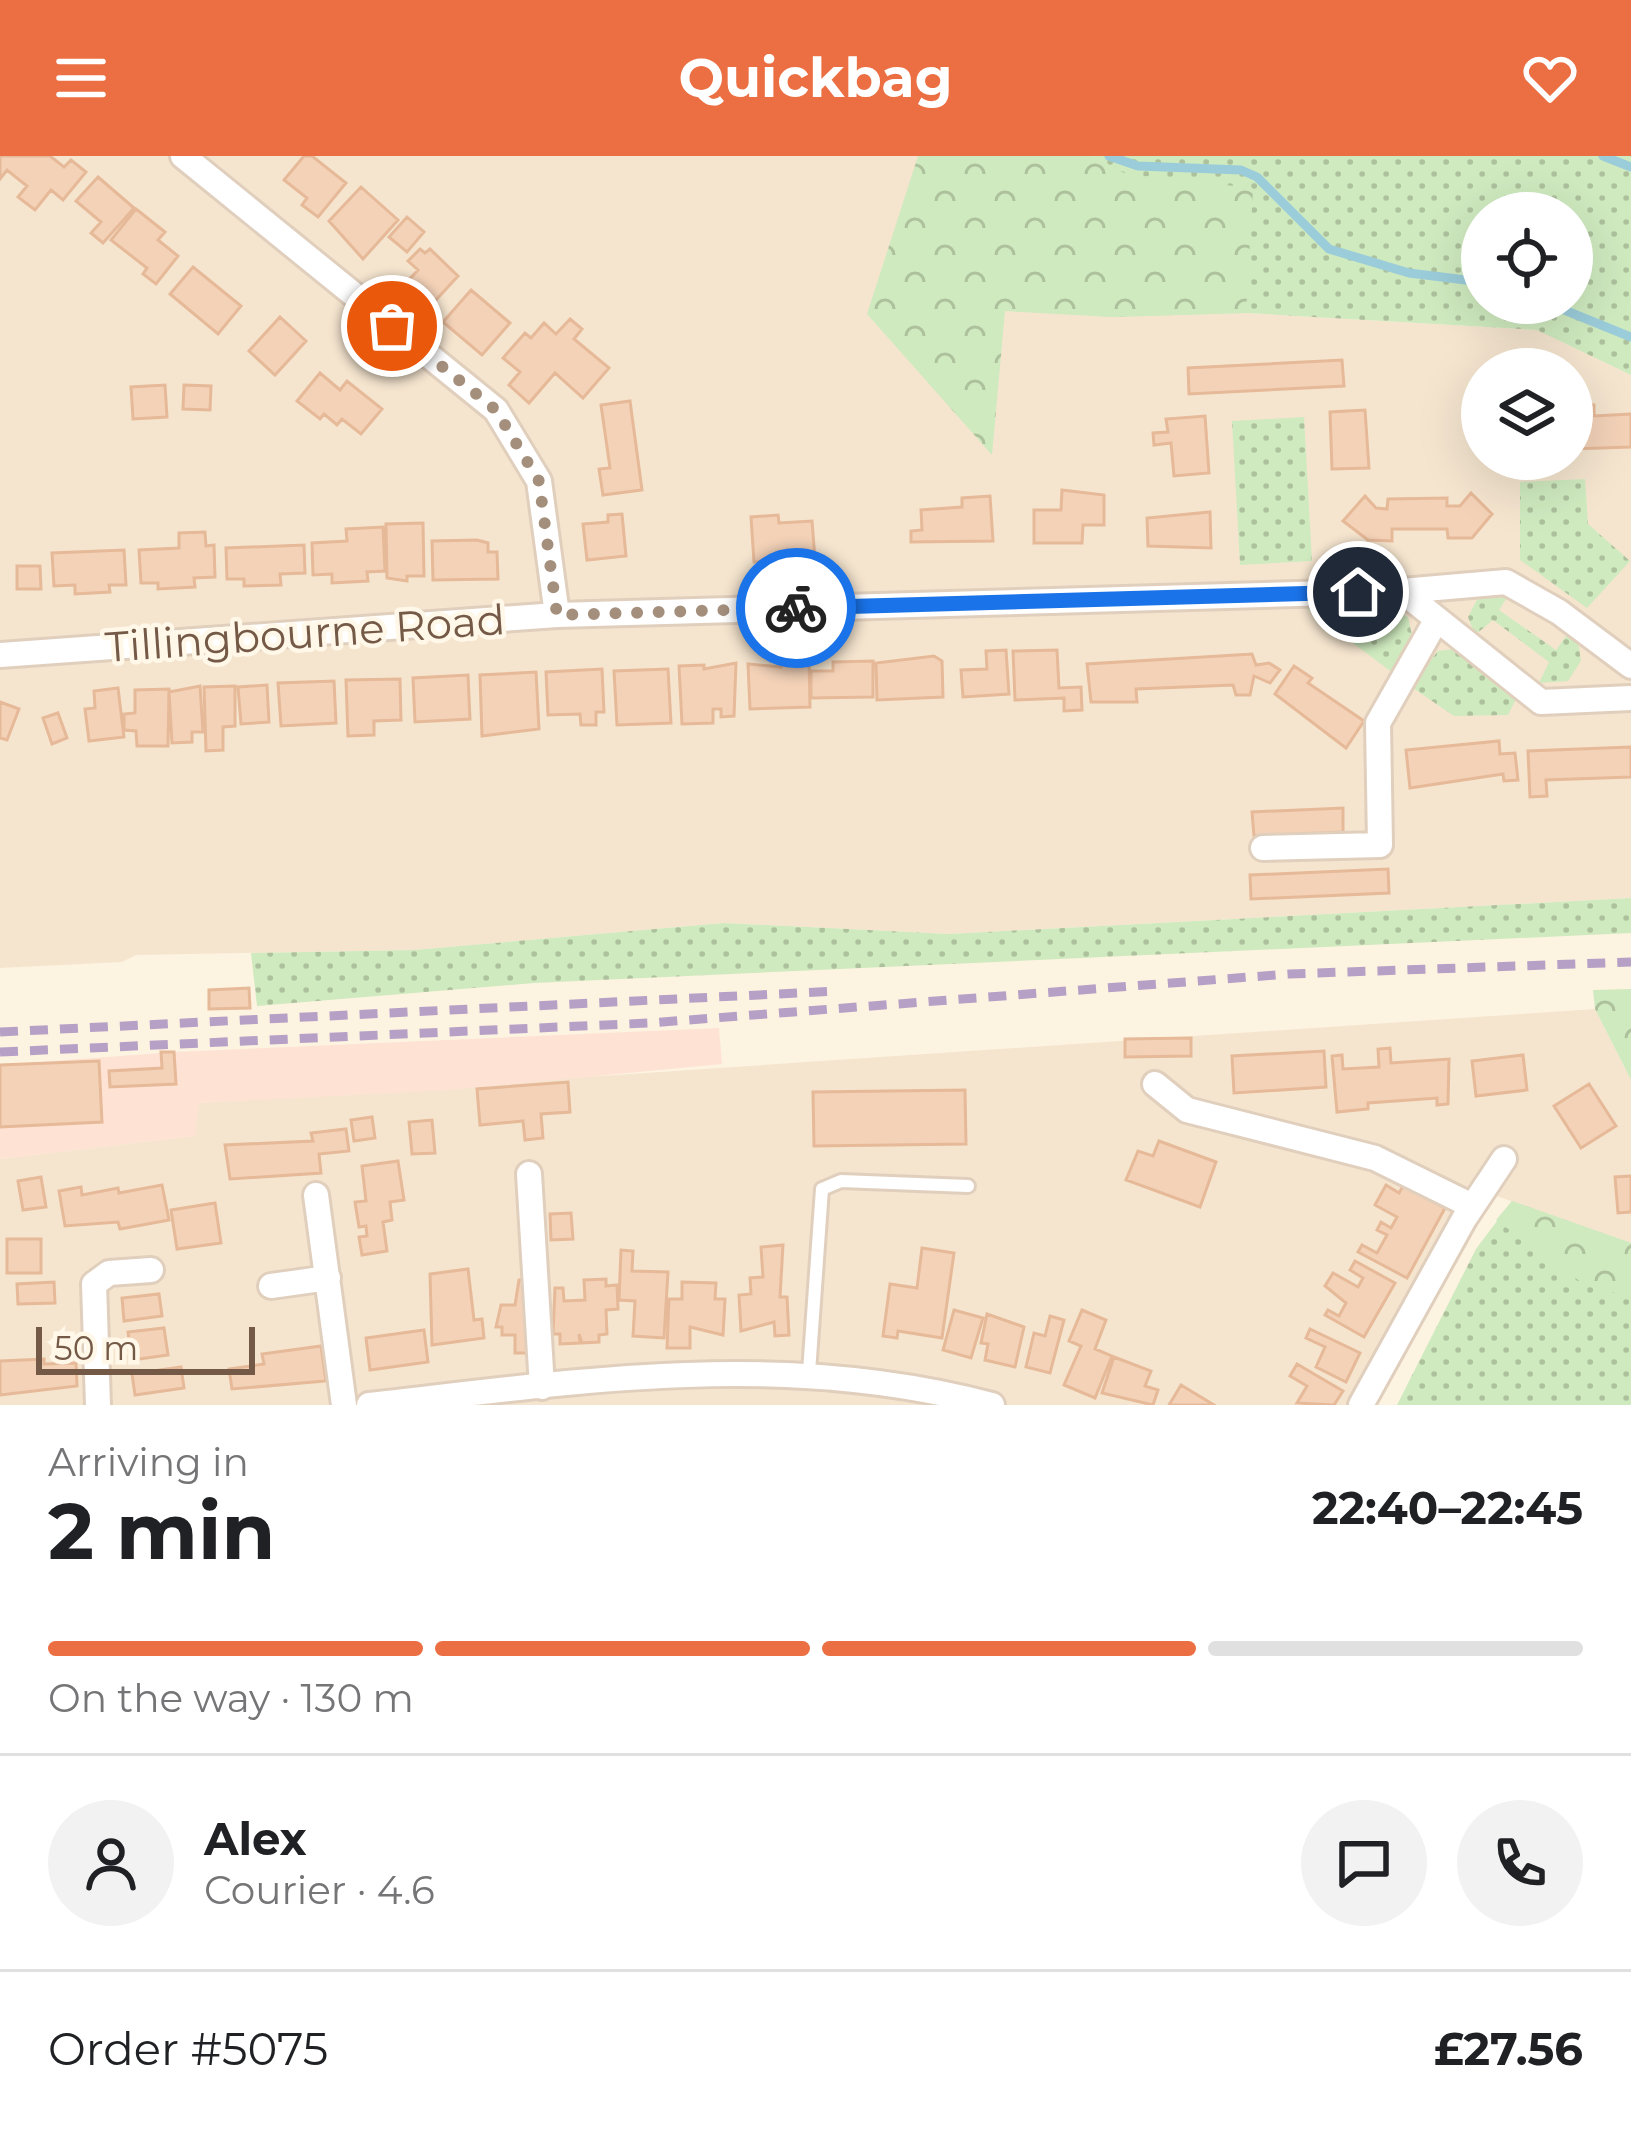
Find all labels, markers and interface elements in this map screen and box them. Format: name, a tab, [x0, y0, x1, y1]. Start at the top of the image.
icon: menu	[48, 45, 114, 111]
text: Quickbag	[678, 45, 953, 111]
icon: heart	[1517, 45, 1583, 111]
map controls	[1461, 192, 1593, 480]
button: locate	[1461, 192, 1593, 324]
pin	[341, 275, 443, 377]
icon: bag	[359, 293, 425, 359]
button: layers	[1461, 348, 1593, 480]
pin	[1307, 541, 1409, 643]
courier	[736, 548, 856, 668]
icon: home	[1325, 559, 1391, 625]
icon: bike	[763, 575, 829, 641]
street label: Tillingbourne Road	[103, 593, 507, 673]
scale bar	[36, 1321, 255, 1374]
text: 50 m	[54, 1328, 138, 1368]
text: Arriving in	[48, 1438, 249, 1486]
text: 22:40–22:45	[1312, 1480, 1583, 1535]
text: 2 min	[48, 1483, 275, 1579]
text: On the way · 130 m	[48, 1674, 414, 1722]
button: person	[48, 1800, 174, 1926]
button: chat	[1301, 1800, 1427, 1926]
button: phone	[1457, 1800, 1583, 1926]
text: Alex	[204, 1811, 307, 1866]
text: Courier · 4.6	[204, 1866, 435, 1914]
text: Order #5075	[48, 2021, 328, 2076]
text: £27.56	[1434, 2021, 1583, 2076]

